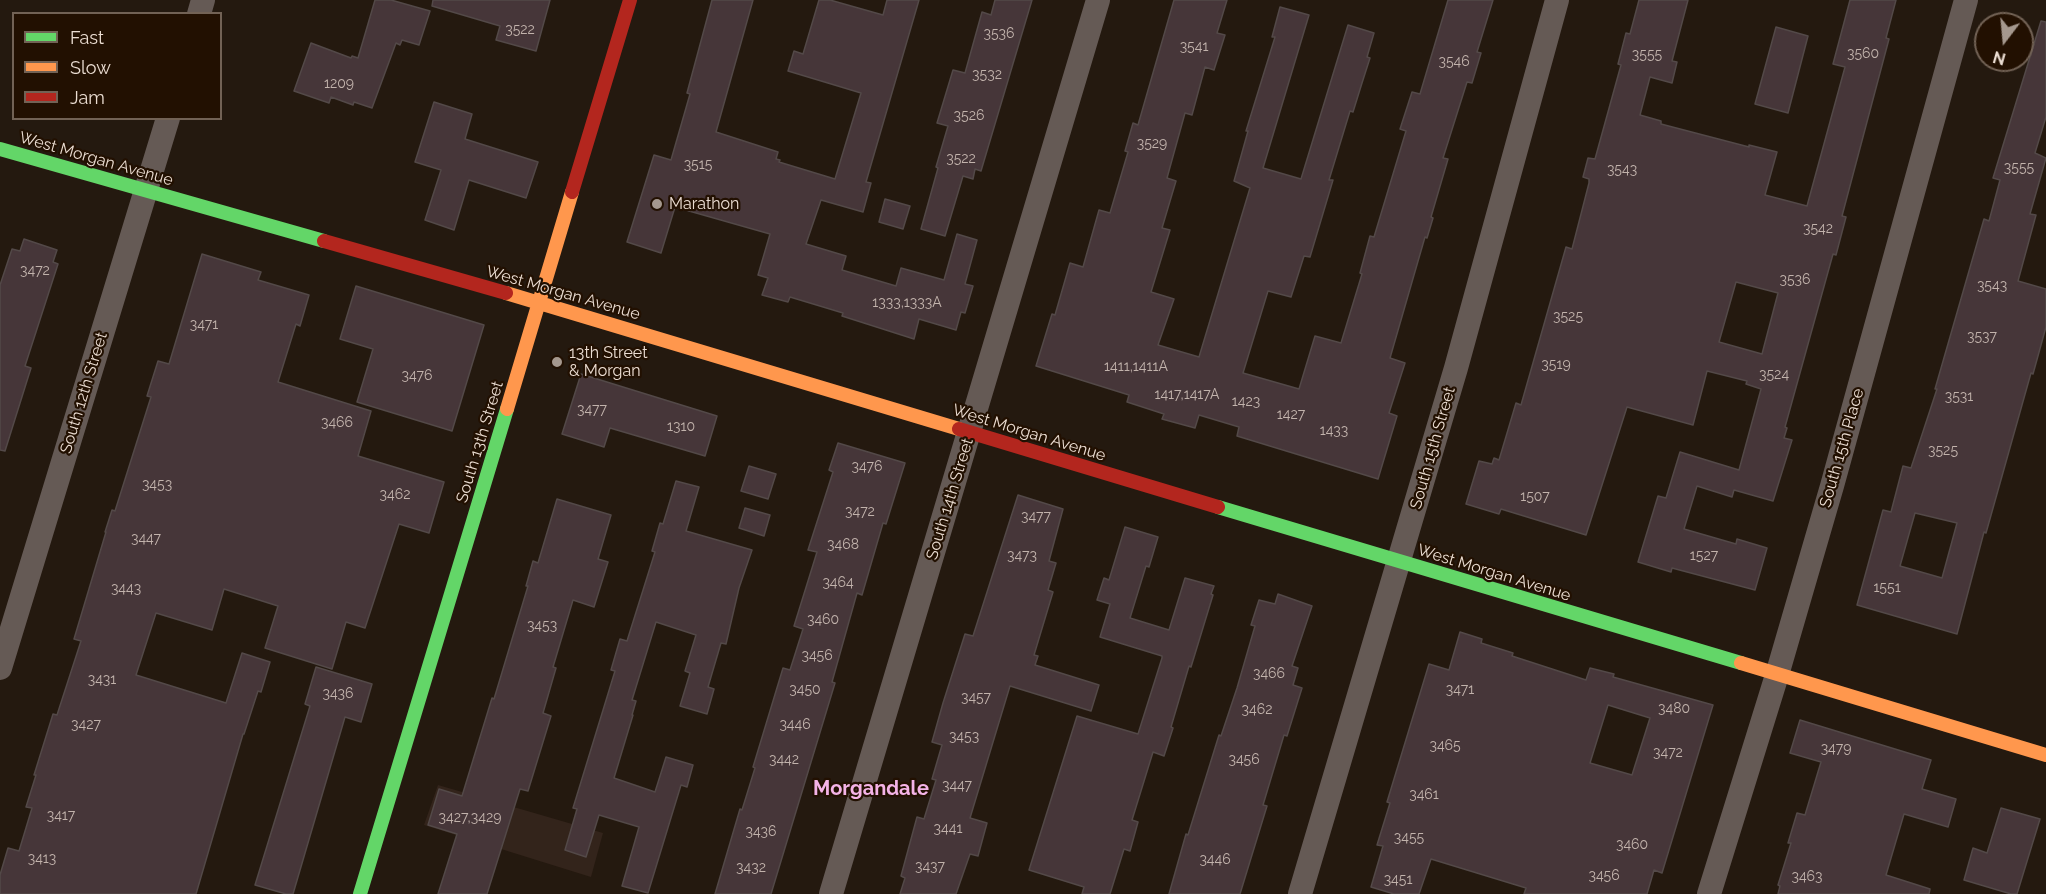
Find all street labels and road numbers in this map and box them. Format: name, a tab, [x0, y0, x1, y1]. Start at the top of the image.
street label: West Morgan Avenue	[17, 128, 175, 190]
street label: West Morgan Avenue	[484, 262, 642, 324]
street label: South 12th Street	[56, 330, 112, 456]
street label: South 13th Street	[452, 379, 508, 505]
street label: South 15th Street	[1406, 385, 1460, 511]
street label: South 15th Place	[1816, 386, 1868, 510]
street label: West Morgan Avenue	[950, 401, 1108, 465]
street label: South 14th Street	[922, 436, 978, 562]
street label: West Morgan Avenue	[1415, 541, 1573, 605]

